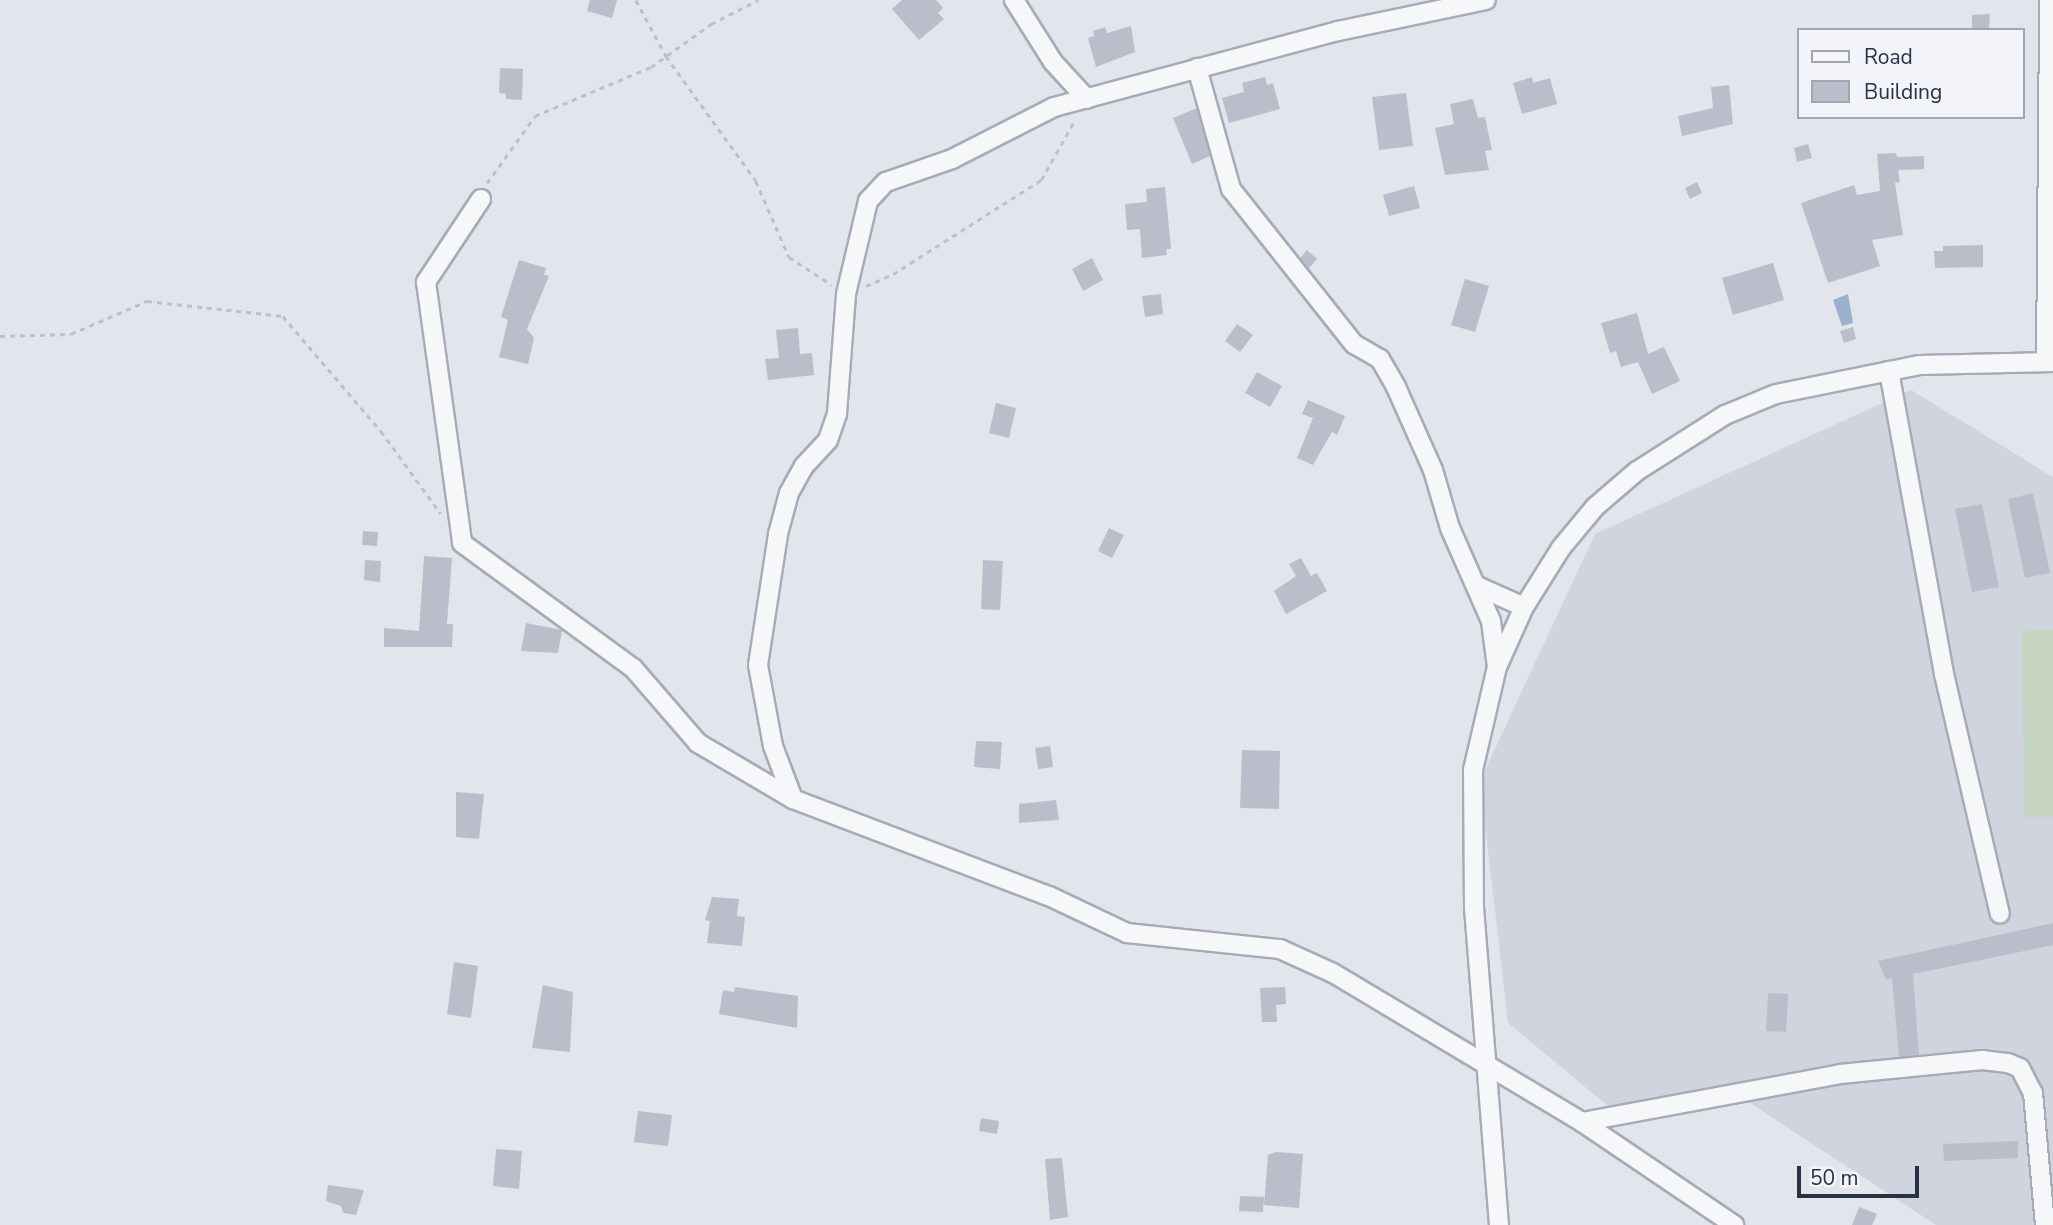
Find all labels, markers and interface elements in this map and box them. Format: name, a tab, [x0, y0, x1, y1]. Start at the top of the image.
legend	[1798, 28, 2025, 119]
text: Road	[1864, 43, 1913, 71]
text: Building	[1864, 78, 1942, 106]
scale bar	[1801, 1152, 1924, 1196]
text: 50 m	[1810, 1164, 1859, 1192]

